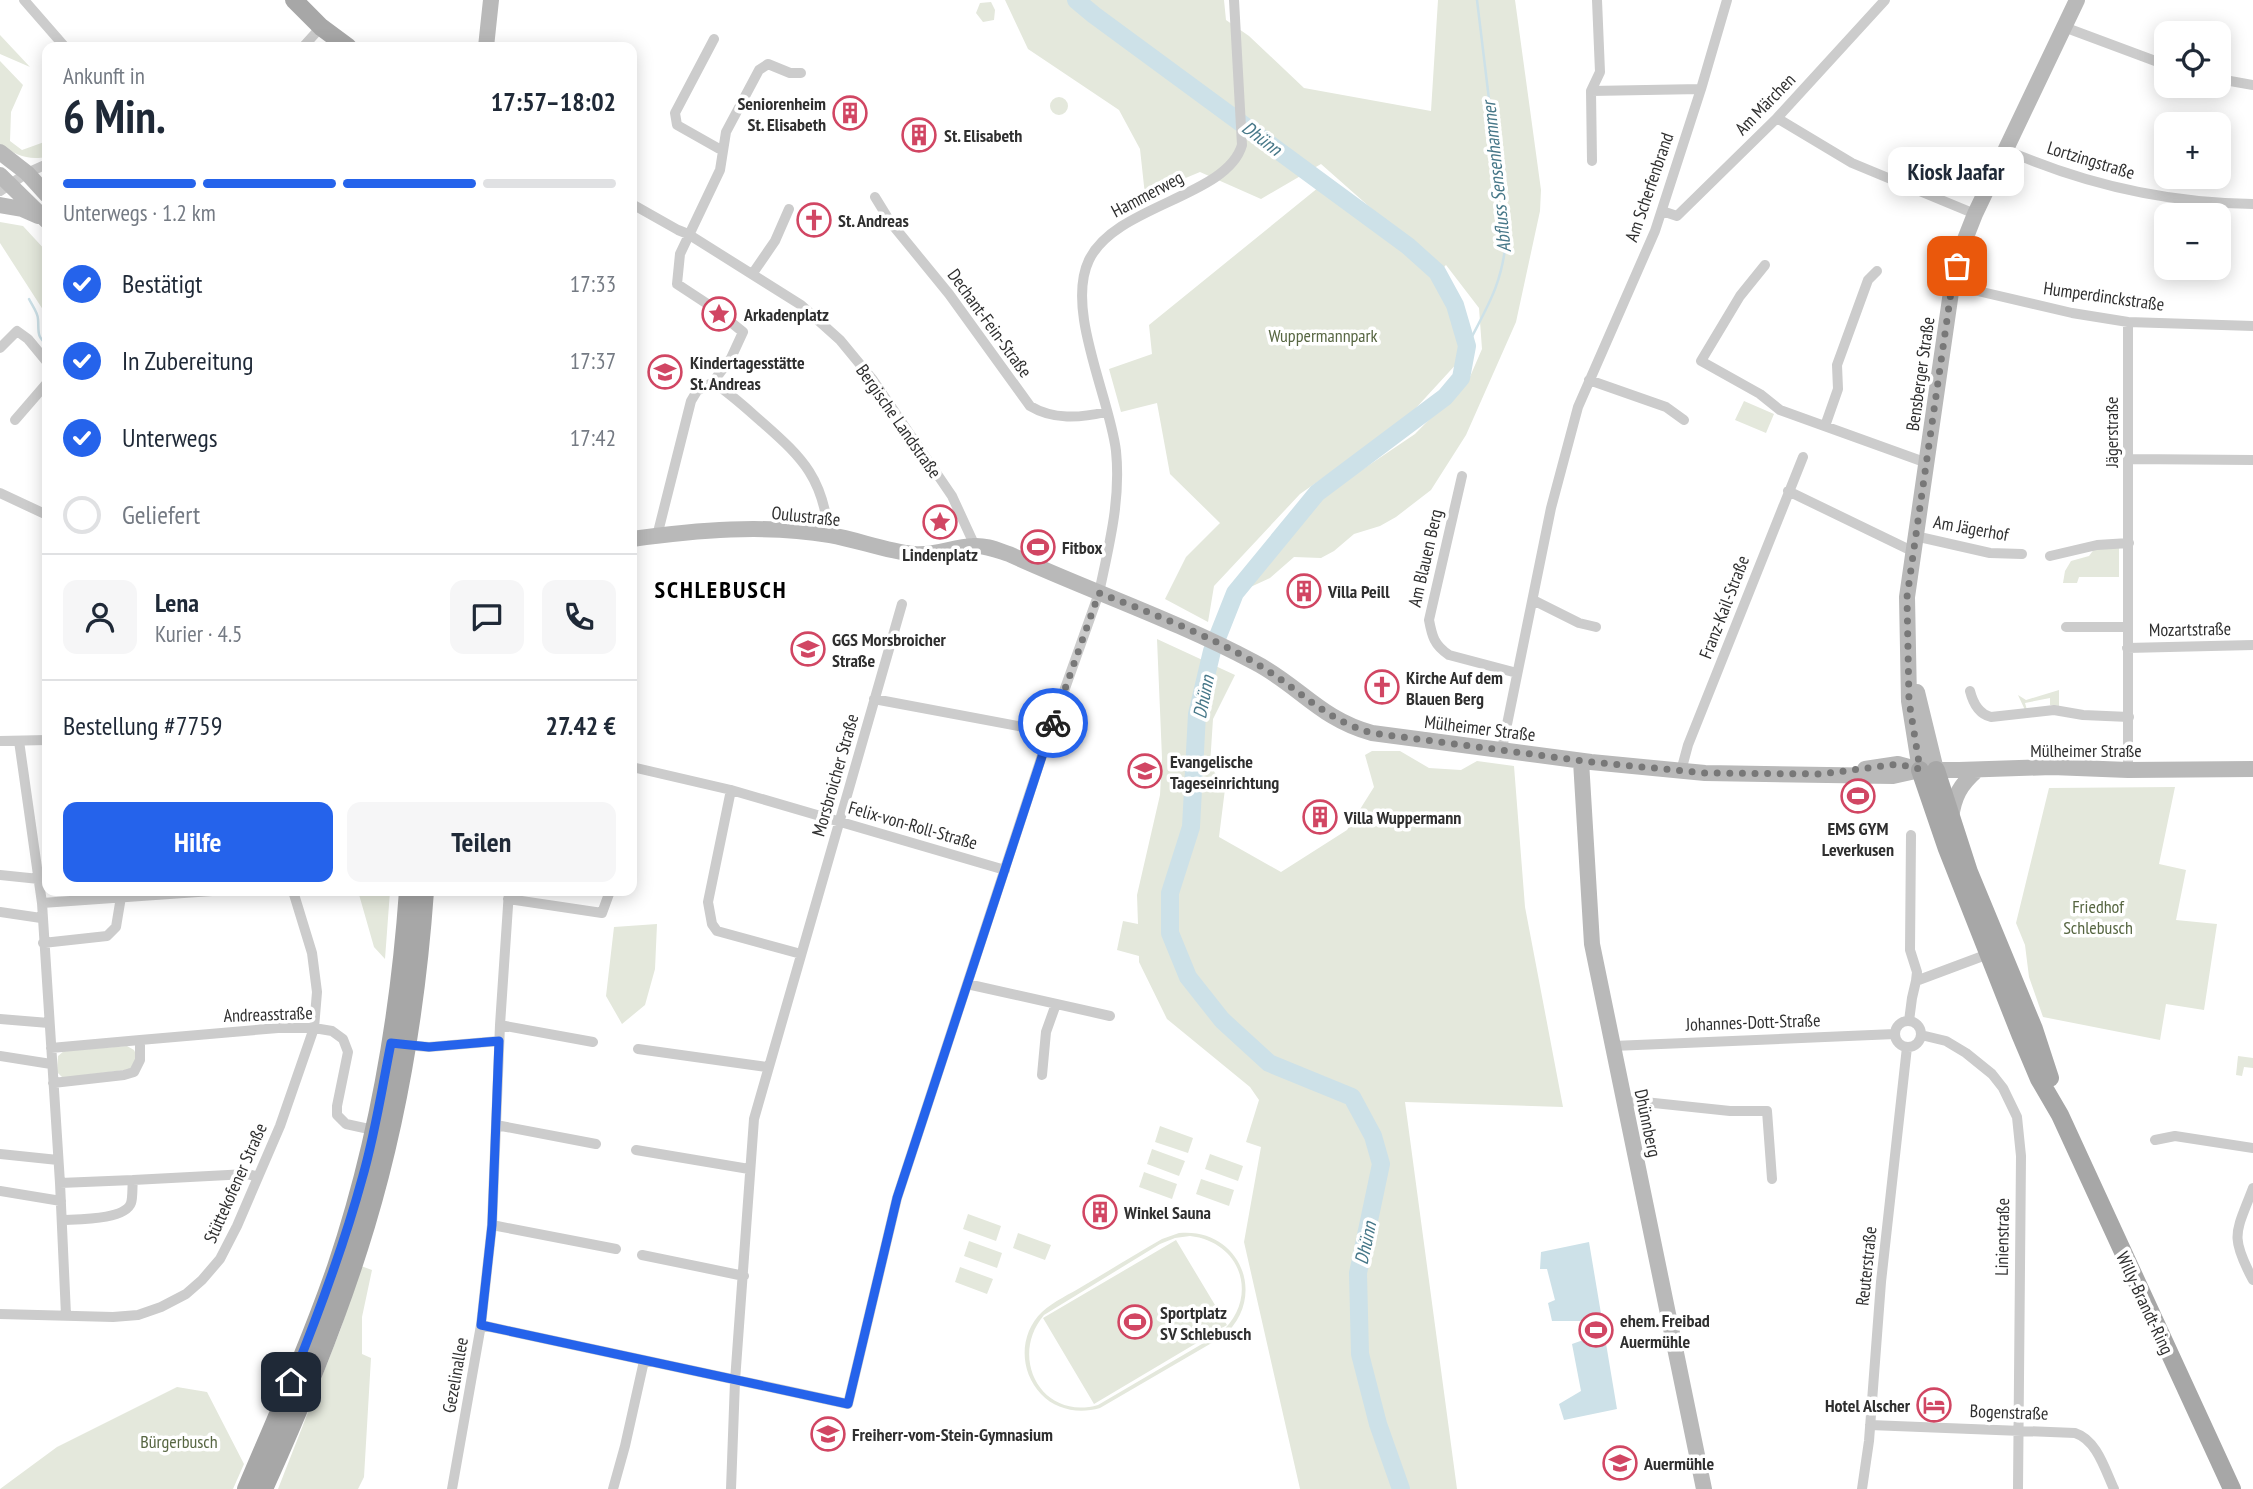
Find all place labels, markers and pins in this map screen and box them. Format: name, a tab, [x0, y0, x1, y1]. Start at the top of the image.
place label: Seniorenheim St. Elisabeth	[737, 92, 826, 136]
building icon: Seniorenheim St. Elisabeth	[831, 94, 869, 132]
building icon: St. Elisabeth	[900, 116, 938, 154]
place label: St. Elisabeth	[944, 124, 1022, 147]
callout: Kiosk Jaafar	[1889, 147, 2025, 196]
church icon: St. Andreas	[795, 201, 833, 239]
place label: St. Andreas	[838, 209, 909, 232]
pin	[1927, 236, 1987, 296]
place icon: Arkadenplatz	[700, 295, 738, 333]
place label: Arkadenplatz	[743, 303, 829, 326]
place label: Kindertagesstätte St. Andreas	[690, 351, 805, 395]
school or university icon: Kindertagesstätte St. Andreas	[646, 353, 684, 391]
place icon: Lindenplatz	[921, 503, 959, 541]
sports icon: Fitbox	[1019, 528, 1057, 566]
place label: Fitbox	[1062, 536, 1102, 559]
place label: Lindenplatz	[902, 543, 978, 566]
building icon: Villa Peill	[1285, 572, 1323, 610]
place label: Villa Peill	[1327, 580, 1390, 603]
place label: GGS Morsbroicher Straße	[832, 628, 947, 672]
school or university icon: GGS Morsbroicher Straße	[789, 630, 827, 668]
place label: Kirche Auf dem Blauen Berg	[1406, 666, 1503, 710]
church icon: Kirche Auf dem Blauen Berg	[1363, 668, 1401, 706]
place label: Evangelische Tageseinrichtung	[1170, 750, 1279, 794]
school or university icon: Evangelische Tageseinrichtung	[1126, 752, 1164, 790]
sports icon: EMS GYM Leverkusen	[1839, 777, 1877, 815]
building icon: Villa Wuppermann	[1301, 798, 1339, 836]
place label: Villa Wuppermann	[1343, 806, 1461, 829]
place label: EMS GYM Leverkusen	[1822, 817, 1894, 861]
building icon: Winkel Sauna	[1081, 1193, 1119, 1231]
place label: Winkel Sauna	[1123, 1201, 1211, 1224]
place label: Sportplatz SV Schlebusch	[1160, 1301, 1251, 1345]
sports icon: Sportplatz SV Schlebusch	[1116, 1303, 1154, 1341]
place label: ehem. Freibad Auermühle	[1619, 1309, 1710, 1353]
sports icon: ehem. Freibad Auermühle	[1577, 1311, 1615, 1349]
pin	[261, 1352, 321, 1412]
hotel icon: Hotel Alscher	[1915, 1386, 1953, 1424]
place label: Hotel Alscher	[1825, 1394, 1911, 1417]
school or university icon: Freiherr-vom-Stein-Gymnasium	[809, 1415, 847, 1453]
place label: Freiherr-vom-Stein-Gymnasium	[852, 1423, 1053, 1446]
school or university icon: Auermühle	[1601, 1444, 1639, 1482]
place label: Auermühle	[1643, 1452, 1714, 1475]

